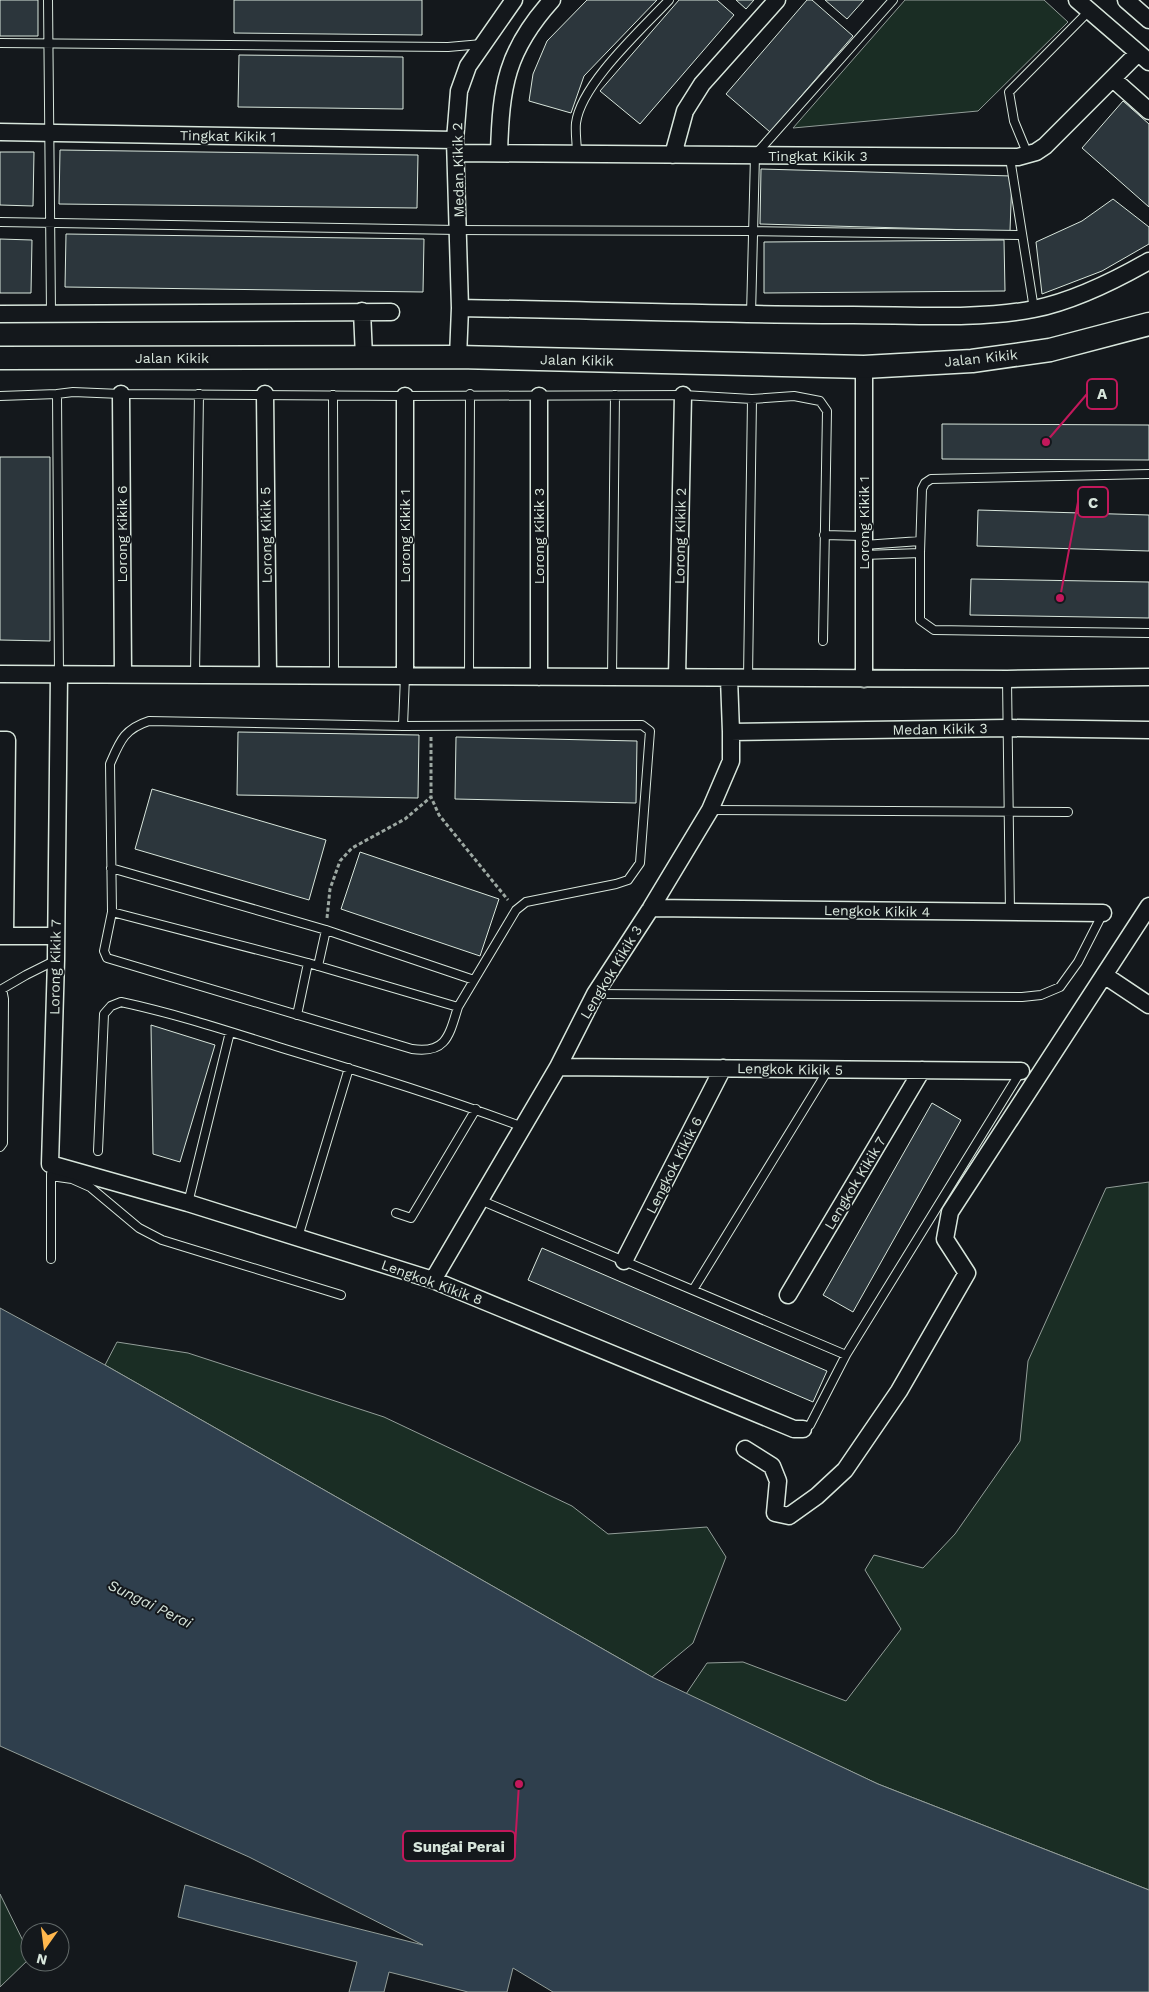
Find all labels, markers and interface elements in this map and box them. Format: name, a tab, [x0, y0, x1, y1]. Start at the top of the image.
street label: Medan Kikik 2	[449, 122, 467, 218]
street label: Tingkat Kikik 1	[180, 127, 276, 145]
street label: Tingkat Kikik 3	[768, 148, 868, 164]
street label: Jalan Kikik	[943, 346, 1019, 370]
street label: Jalan Kikik	[135, 350, 209, 366]
street label: Jalan Kikik	[540, 351, 614, 369]
callout: A	[1087, 379, 1117, 409]
text: A	[1097, 385, 1108, 403]
street label: Lorong Kikik 1	[856, 476, 872, 570]
street label: Lorong Kikik 6	[114, 486, 130, 582]
street label: Lorong Kikik 5	[257, 487, 275, 583]
callout: C	[1078, 487, 1108, 517]
street label: Lorong Kikik 3	[531, 488, 547, 584]
street label: Lorong Kikik 2	[671, 488, 689, 584]
street label: Lorong Kikik 1	[397, 489, 413, 583]
text: C	[1088, 494, 1098, 512]
street label: Medan Kikik 3	[892, 720, 988, 738]
street label: Lengkok Kikik 4	[824, 902, 930, 920]
street label: Lorong Kikik 7	[46, 919, 64, 1015]
street label: Lengkok Kikik 3	[577, 922, 645, 1022]
street label: Lengkok Kikik 5	[737, 1060, 843, 1078]
street label: Lengkok Kikik 6	[643, 1114, 705, 1216]
street label: Lengkok Kikik 7	[821, 1134, 889, 1232]
street label: Lengkok Kikik 8	[379, 1256, 485, 1308]
water label: Sungai Perai	[105, 1576, 196, 1633]
callout: Sungai Perai	[403, 1831, 515, 1861]
text: Sungai Perai	[413, 1838, 505, 1856]
north arrow	[20, 1922, 70, 1972]
text: N	[35, 1951, 49, 1969]

